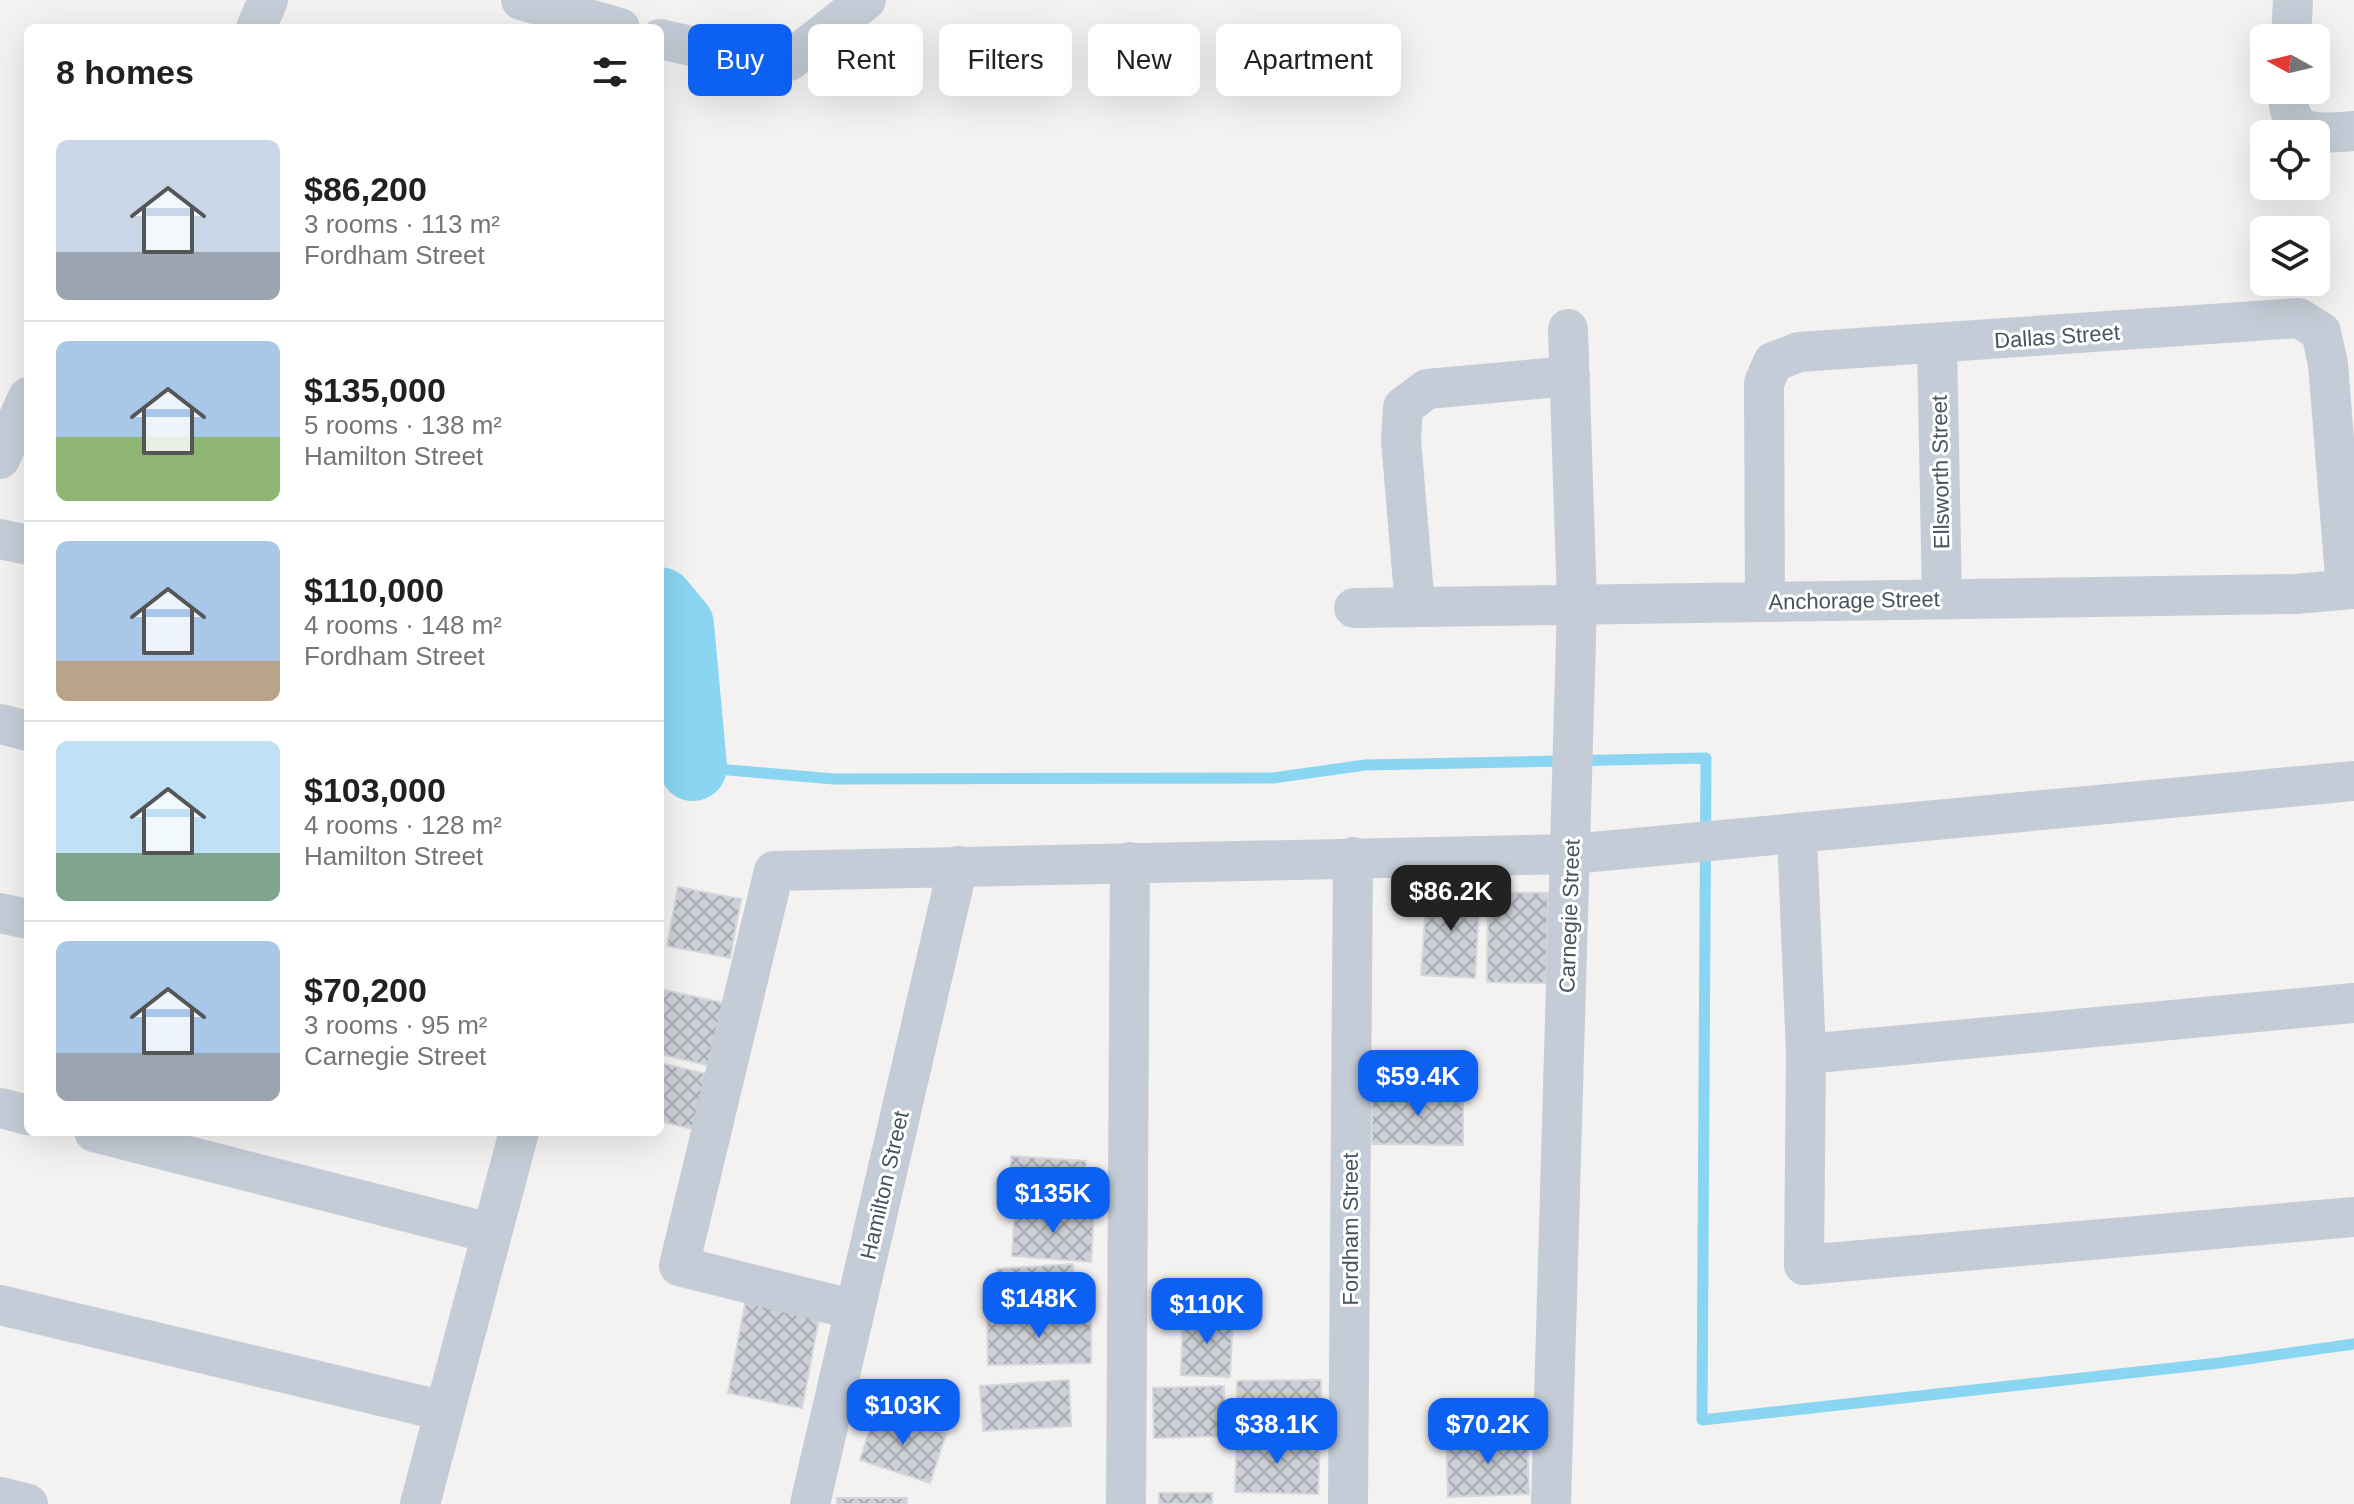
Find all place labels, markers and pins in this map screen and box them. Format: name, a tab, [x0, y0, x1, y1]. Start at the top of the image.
pin: $86.2K	[1386, 865, 1516, 933]
pin: $59.4K	[1353, 1050, 1483, 1118]
pin: $135K	[997, 1167, 1109, 1235]
pin: $148K	[983, 1272, 1095, 1340]
pin: $110K	[1151, 1278, 1263, 1346]
pin: $103K	[847, 1379, 959, 1447]
pin: $38.1K	[1212, 1398, 1342, 1466]
pin: $70.2K	[1423, 1398, 1553, 1466]

